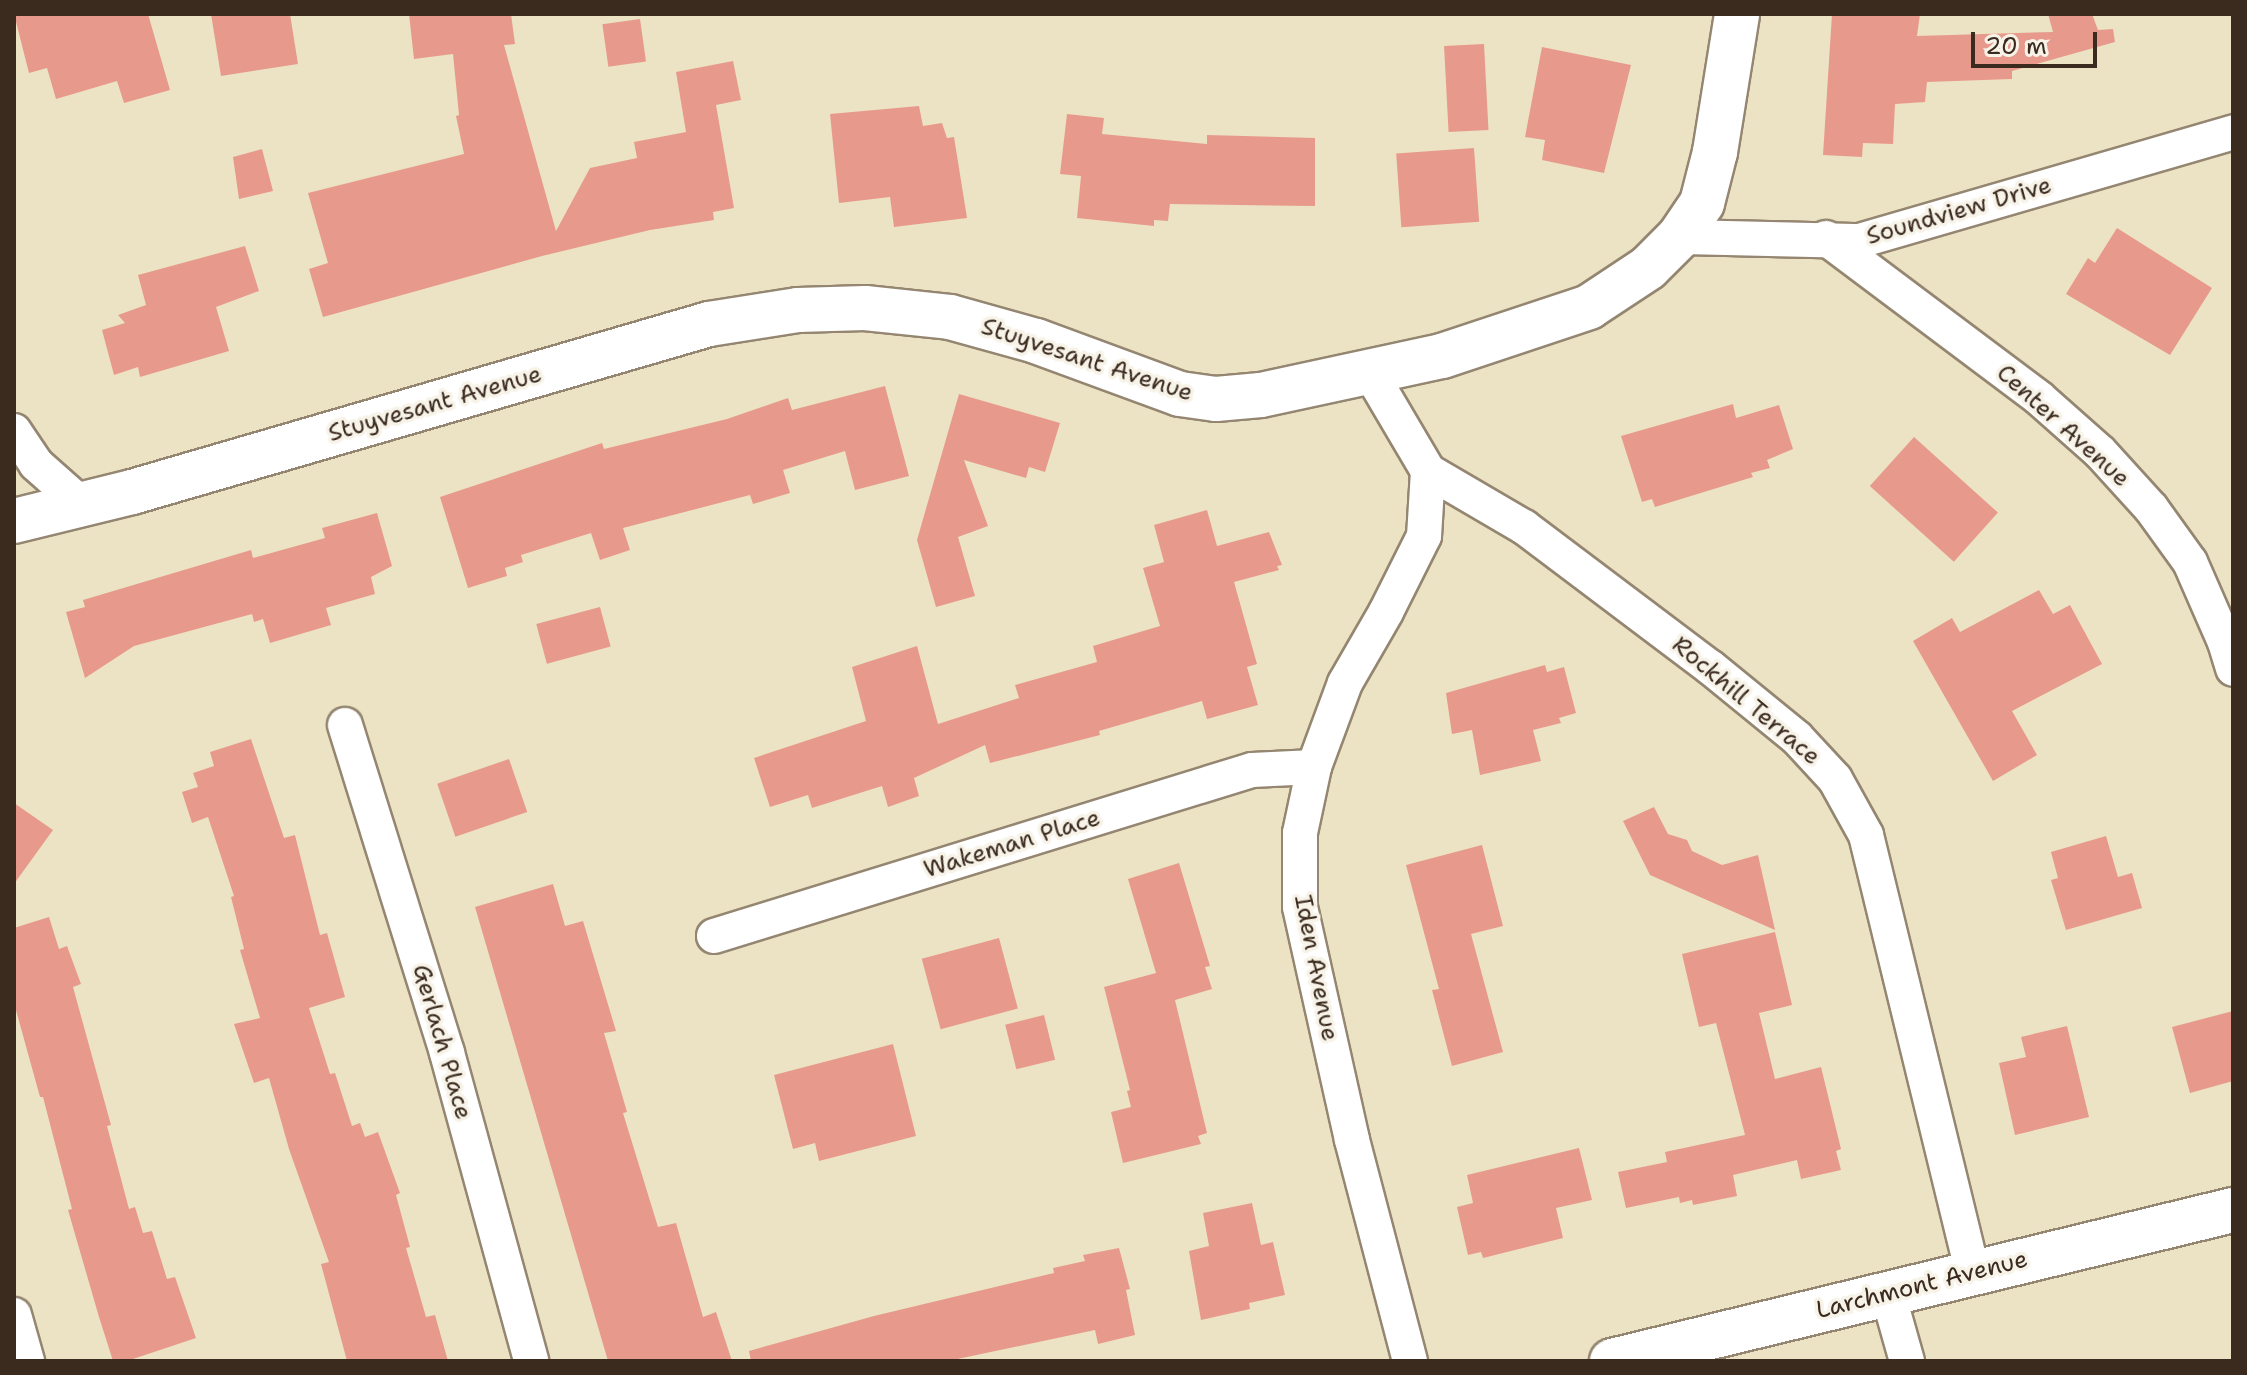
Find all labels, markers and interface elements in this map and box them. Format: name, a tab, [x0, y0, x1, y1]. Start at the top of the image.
scale bar	[1975, 16, 2101, 66]
text: 20 m	[1985, 30, 2047, 62]
street label: Soundview Drive	[1863, 171, 2055, 251]
street label: Stuyvesant Avenue	[978, 312, 1196, 408]
street label: Center Avenue	[1991, 359, 2135, 493]
street label: Stuyvesant Avenue	[325, 360, 545, 448]
street label: Rockhill Terrace	[1666, 631, 1826, 771]
street label: Wakeman Place	[920, 804, 1104, 884]
street label: Iden Avenue	[1288, 893, 1344, 1043]
street label: Gerlach Place	[406, 961, 478, 1123]
street label: Larchmont Avenue	[1813, 1245, 2031, 1325]

